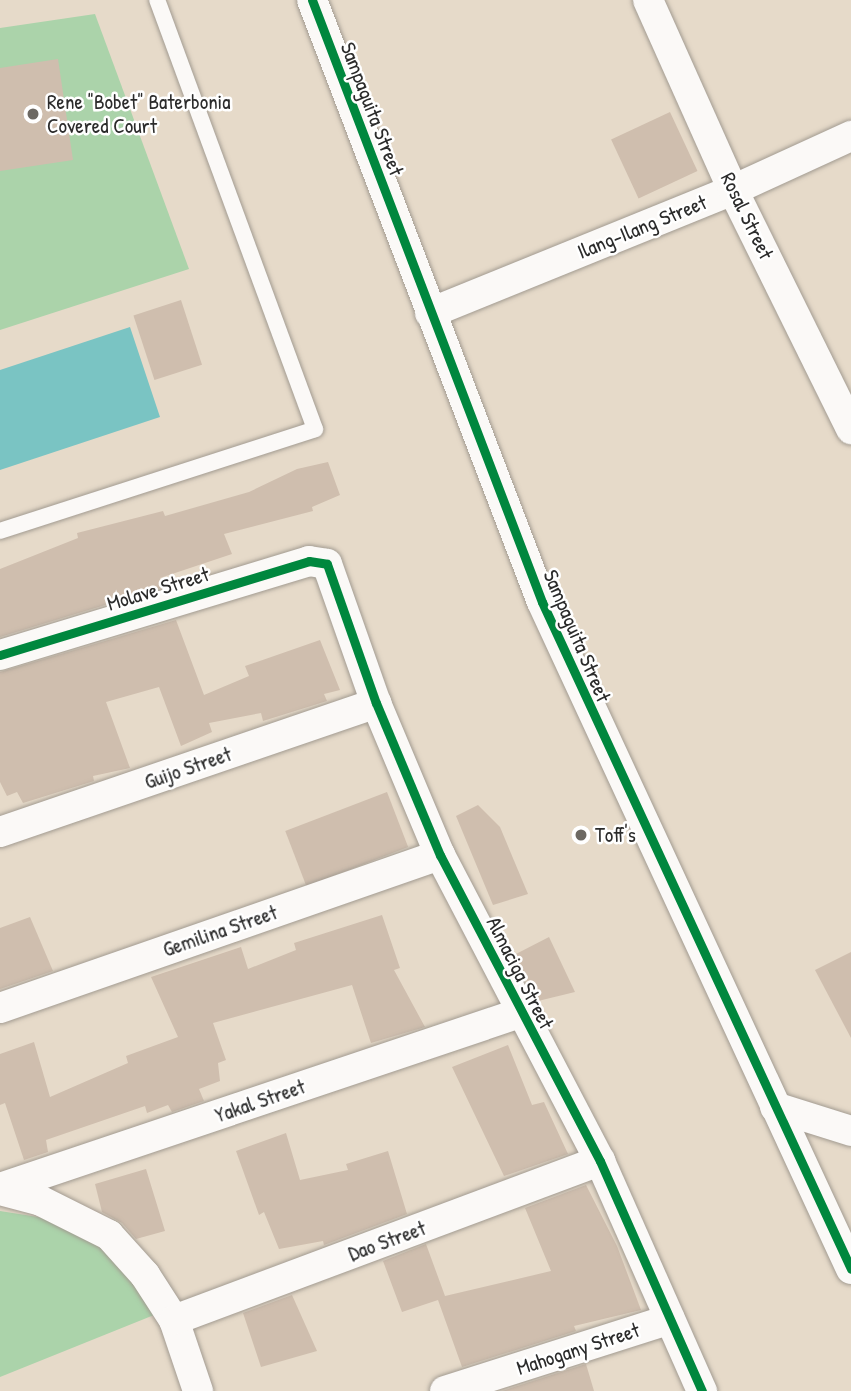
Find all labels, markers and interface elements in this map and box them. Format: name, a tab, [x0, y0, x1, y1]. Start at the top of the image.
street label: Sampaguita Street	[335, 39, 409, 179]
place label: Rene "Bobet" Baterbonia Covered Court	[47, 89, 231, 139]
marker: Rene "Bobet" Baterbonia Covered Court	[25, 106, 41, 122]
street label: Rosal Street	[715, 168, 779, 264]
street label: Ilang-Ilang Street	[574, 190, 710, 264]
street label: Molave Street	[104, 562, 212, 616]
street label: Sampaguita Street	[538, 566, 616, 706]
street label: Guijo Street	[141, 741, 235, 795]
place label: Toff's	[595, 822, 636, 848]
marker: Toff's	[573, 827, 589, 843]
street label: Gemilina Street	[160, 900, 280, 962]
street label: Almaciga Street	[481, 913, 559, 1033]
street label: Yakal Street	[212, 1074, 308, 1128]
street label: Dao Street	[345, 1215, 429, 1267]
street label: Mahogany Street	[513, 1317, 643, 1381]

